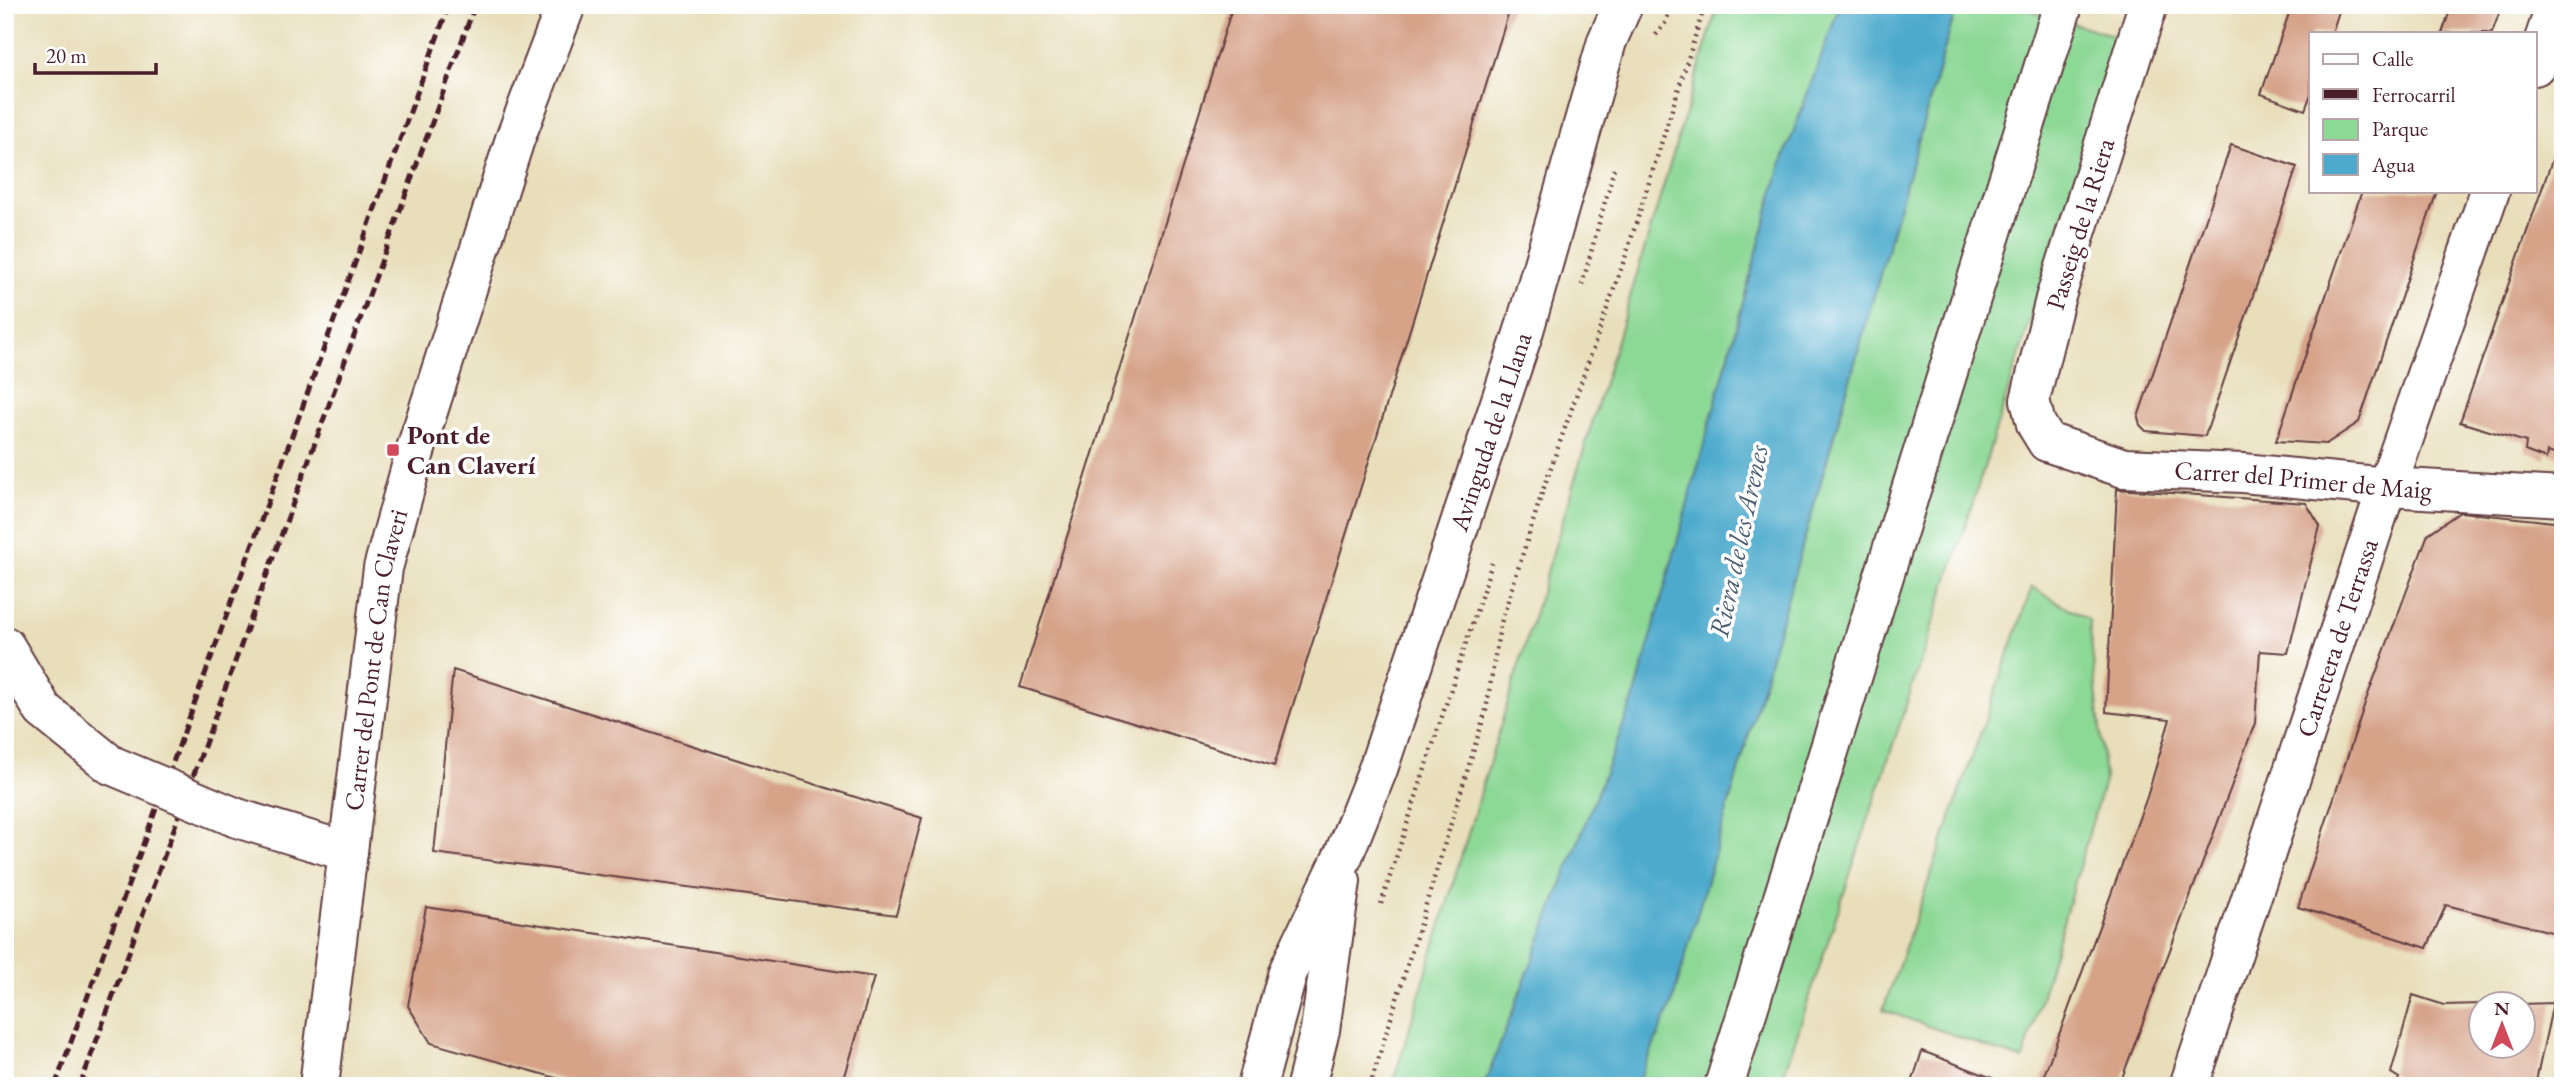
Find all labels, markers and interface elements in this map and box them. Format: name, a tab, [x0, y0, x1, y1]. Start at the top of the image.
scale bar	[35, 32, 156, 76]
legend	[2309, 32, 2536, 192]
text: 20 m	[46, 42, 87, 69]
text: Calle	[2372, 45, 2414, 72]
text: Ferrocarril	[2372, 81, 2456, 108]
text: Parque	[2372, 115, 2428, 142]
street label: Passeig de la Riera	[2038, 133, 2122, 314]
text: Agua	[2371, 151, 2416, 178]
street label: Avinguda de la Llana	[1441, 327, 1540, 536]
place label: Pont de Can Claverí	[407, 418, 536, 482]
water label: Riera de les Arenes	[1700, 441, 1776, 641]
marker: Pont de Can Claverí	[385, 442, 401, 458]
street label: Carrer del Primer de Maig	[2174, 453, 2433, 507]
street label: Carrer del Pont de Can Claveri	[336, 505, 415, 813]
street label: Carretera de Terrassa	[2288, 534, 2386, 742]
north arrow	[2466, 990, 2536, 1060]
text: N	[2494, 996, 2510, 1021]

